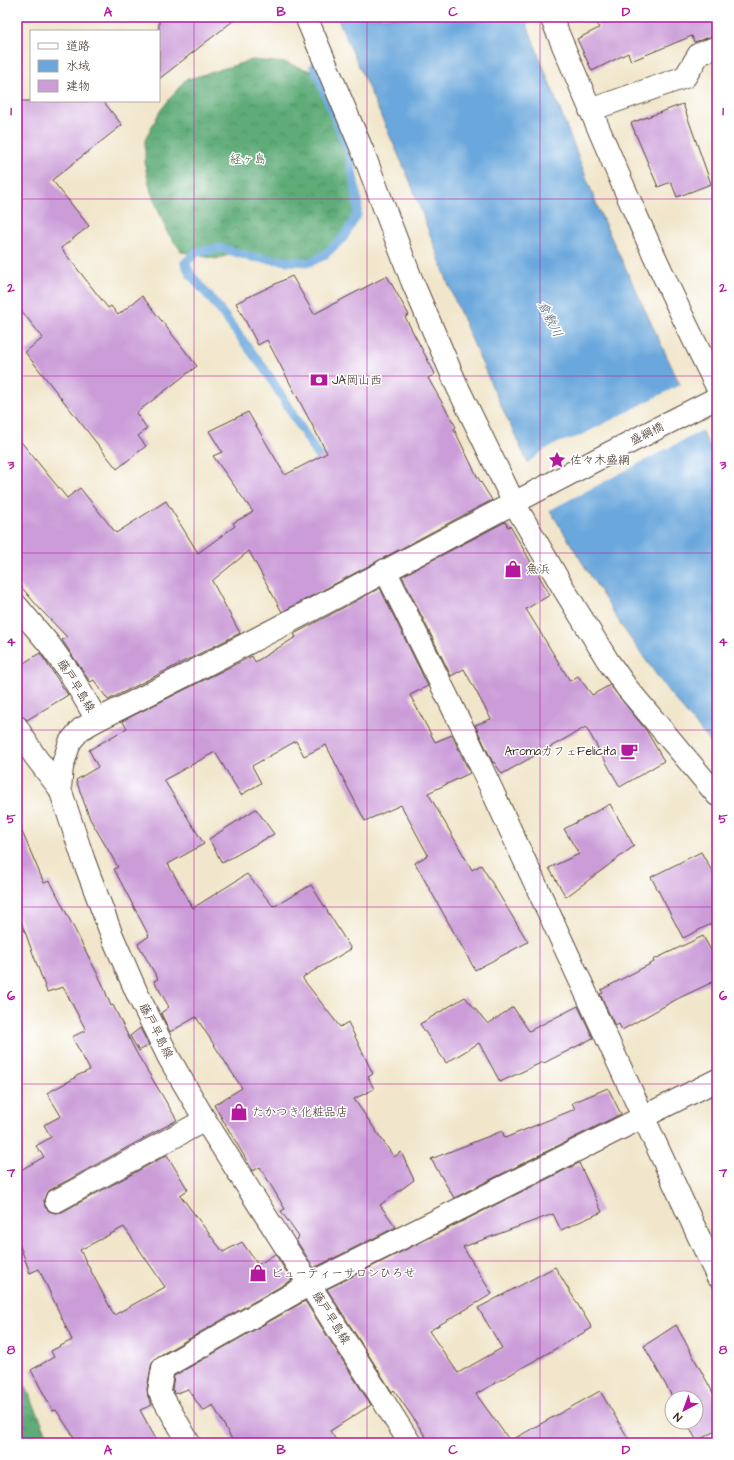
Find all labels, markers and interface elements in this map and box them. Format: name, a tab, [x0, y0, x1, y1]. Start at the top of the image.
text: A	[104, 3, 113, 21]
text: B	[276, 3, 286, 21]
text: C	[448, 3, 458, 21]
text: D	[622, 3, 631, 21]
legend	[30, 30, 160, 102]
text: 道路	[66, 38, 90, 55]
text: 水域	[66, 58, 90, 75]
text: 建物	[66, 78, 90, 95]
text: 1	[10, 102, 12, 120]
text: 1	[722, 102, 724, 120]
park label: 経ヶ島	[230, 151, 266, 168]
text: 2	[6, 279, 15, 297]
text: 2	[718, 279, 727, 297]
water label: 倉敷川	[533, 298, 567, 340]
bank icon: JA岡山西	[309, 370, 329, 390]
place label: JA岡山西	[332, 372, 382, 389]
street label: 盛綱橋	[627, 418, 667, 450]
place icon: 佐々木盛綱	[547, 450, 567, 470]
place label: 佐々木盛綱	[570, 452, 630, 469]
text: 3	[7, 456, 15, 474]
text: 3	[719, 456, 727, 474]
shop icon: 魚浜	[503, 559, 523, 579]
place label: 魚浜	[526, 561, 550, 578]
text: 4	[7, 633, 16, 651]
text: 4	[719, 633, 728, 651]
street label: 藤戸早島線	[53, 656, 99, 716]
cafe icon: AromaカフェFelicita	[619, 741, 639, 761]
place label: AromaカフェFelicita	[505, 743, 616, 760]
text: 5	[6, 810, 16, 828]
text: 5	[718, 810, 728, 828]
text: 6	[7, 987, 16, 1005]
text: 6	[719, 987, 728, 1005]
street label: 藤戸早島線	[135, 1000, 177, 1062]
shop icon: たかつき化粧品店	[229, 1102, 249, 1122]
place label: たかつき化粧品店	[252, 1104, 348, 1121]
text: 7	[6, 1164, 16, 1182]
text: 7	[718, 1164, 728, 1182]
shop icon: ビューティーサロンひろせ	[248, 1263, 268, 1283]
place label: ビューティーサロンひろせ	[271, 1265, 415, 1282]
street label: 藤戸早島線	[308, 1288, 354, 1348]
text: 8	[7, 1341, 16, 1359]
text: 8	[719, 1341, 728, 1359]
north arrow	[664, 1390, 704, 1430]
text: N	[670, 1409, 685, 1425]
text: A	[104, 1441, 113, 1459]
text: B	[276, 1441, 286, 1459]
text: C	[448, 1441, 458, 1459]
text: D	[622, 1441, 631, 1459]

